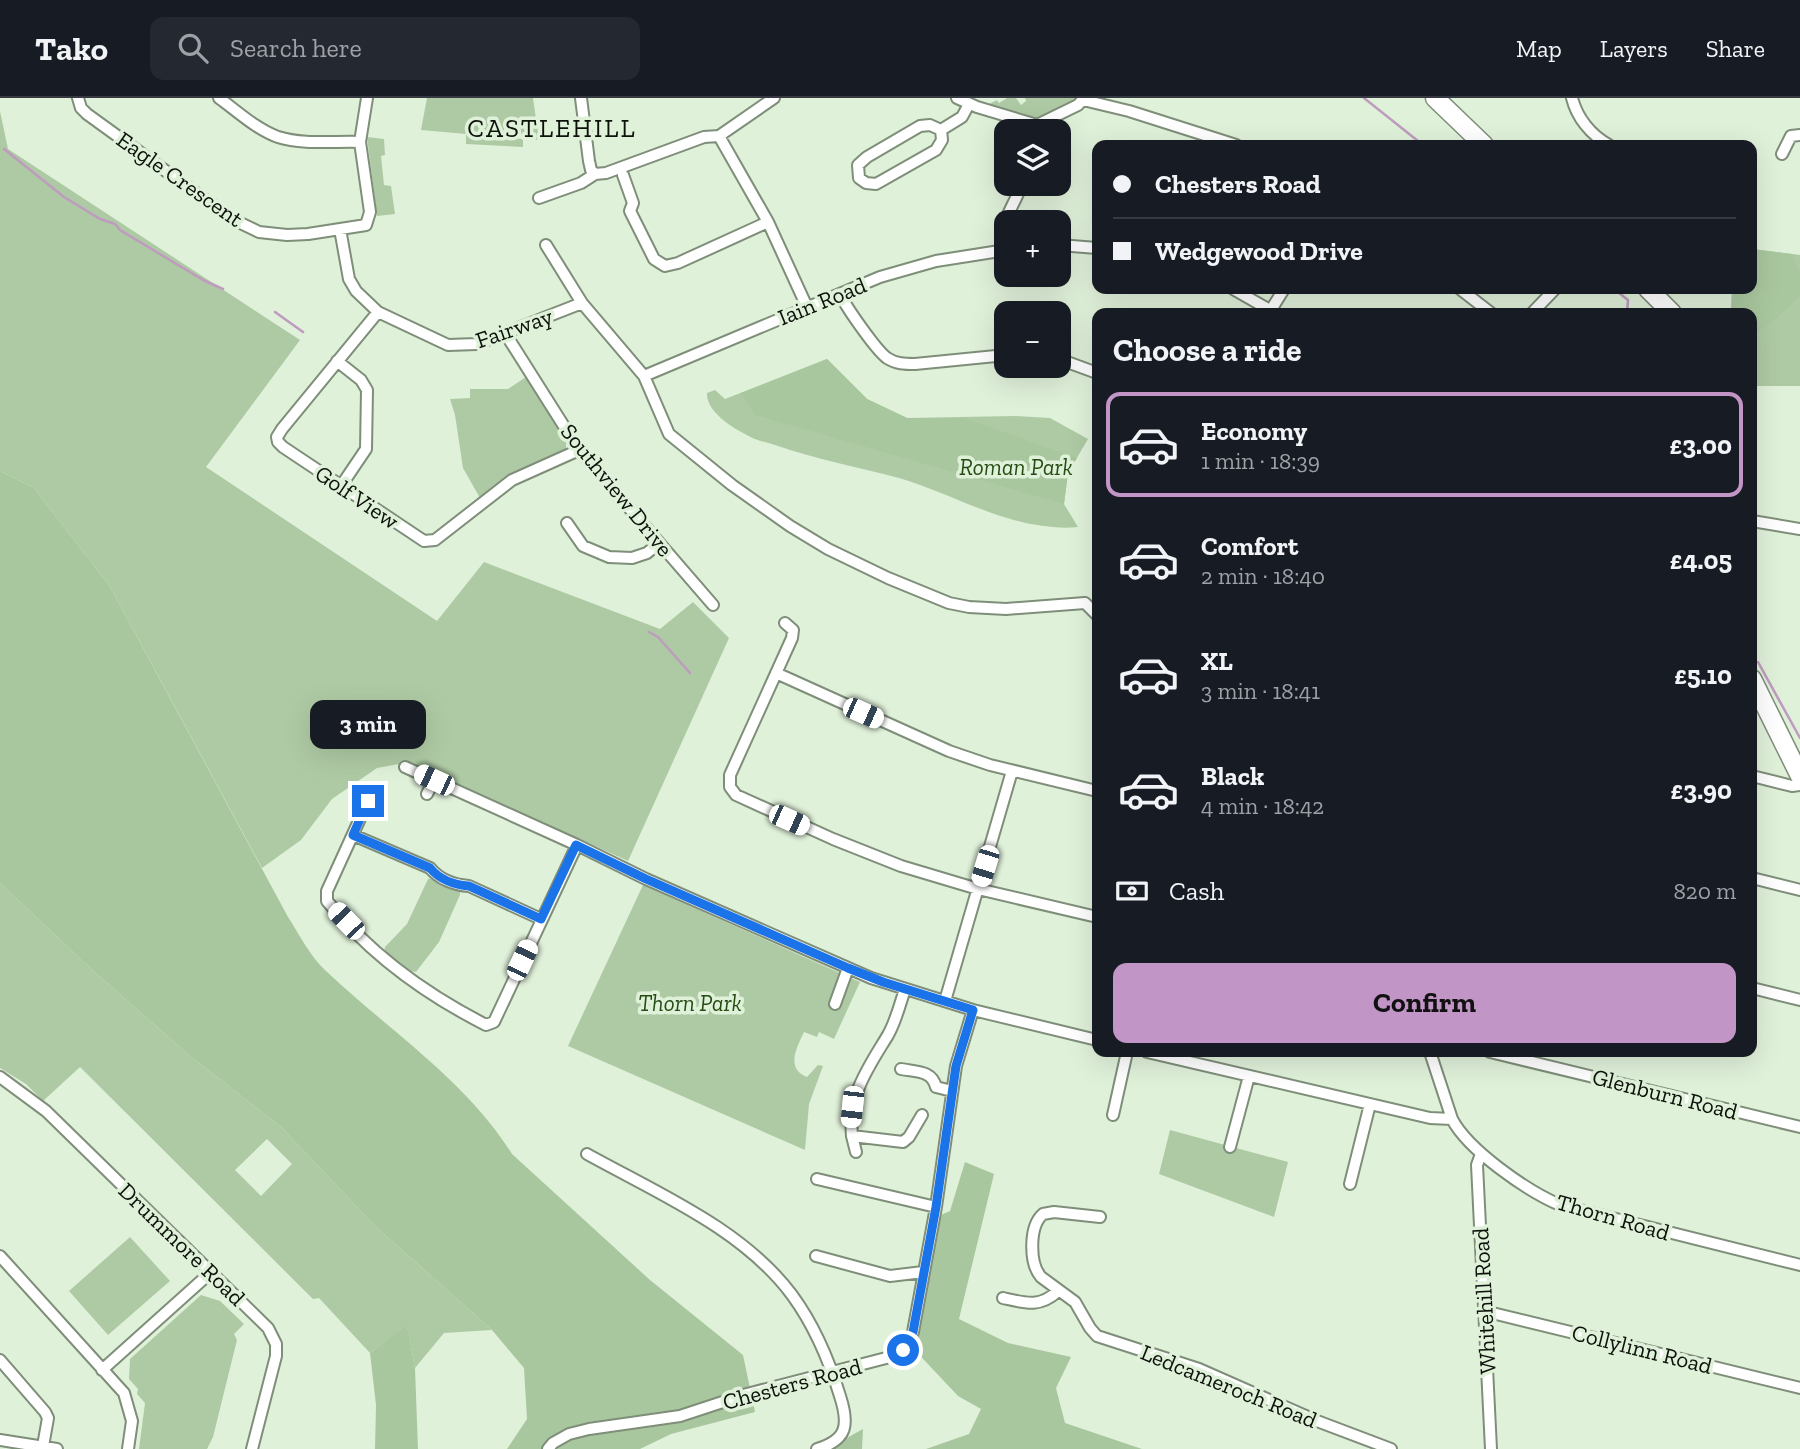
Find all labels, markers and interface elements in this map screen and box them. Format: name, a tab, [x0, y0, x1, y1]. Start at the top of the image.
search box	[150, 17, 640, 80]
text: Tako	[35, 29, 108, 68]
icon: search	[174, 29, 212, 67]
text: Search here	[230, 32, 362, 64]
text: Map	[1516, 34, 1562, 63]
text: Layers	[1600, 34, 1668, 63]
text: Share	[1706, 34, 1765, 63]
district label: CASTLEHILL	[467, 112, 637, 144]
map controls	[994, 119, 1071, 378]
button: layers	[994, 119, 1071, 196]
street label: Eagle Crescent	[111, 125, 249, 233]
text: Chesters Road	[1155, 168, 1321, 200]
button: +	[994, 210, 1071, 287]
text: Wedgewood Drive	[1155, 235, 1363, 267]
street label: Iain Road	[774, 271, 871, 331]
button: −	[994, 301, 1071, 378]
street label: Fairway	[472, 302, 556, 354]
text: Choose a ride	[1113, 331, 1301, 369]
icon: car	[1117, 413, 1180, 476]
text: Economy	[1201, 415, 1307, 447]
street label: Southview Drive	[555, 418, 679, 562]
text: £3.00	[1669, 429, 1732, 461]
text: 1 min · 18:39	[1201, 447, 1320, 475]
park label: Roman Park	[959, 453, 1073, 481]
street label: Golf View	[310, 459, 404, 535]
icon: car	[1117, 528, 1180, 591]
text: Comfort	[1201, 530, 1298, 562]
text: £4.05	[1670, 544, 1732, 576]
text: 2 min · 18:40	[1201, 562, 1325, 590]
icon: car	[1117, 643, 1180, 706]
text: XL	[1201, 645, 1233, 677]
text: £5.10	[1674, 659, 1732, 691]
text: 3 min · 18:41	[1201, 677, 1320, 705]
car	[840, 695, 887, 731]
callout: 3 min	[310, 700, 426, 748]
text: 3 min	[339, 710, 397, 738]
icon: car	[1117, 758, 1180, 821]
text: Black	[1201, 760, 1264, 792]
car	[411, 762, 458, 798]
text: £3.90	[1670, 774, 1732, 806]
route end	[352, 785, 384, 817]
text: 4 min · 18:42	[1201, 792, 1324, 820]
car	[766, 802, 813, 838]
car	[969, 843, 1002, 889]
icon: cash	[1113, 872, 1151, 910]
text: Cash	[1169, 875, 1224, 907]
text: 820 m	[1673, 877, 1736, 905]
car	[324, 899, 369, 943]
car	[504, 937, 541, 983]
button: Confirm	[1113, 963, 1736, 1043]
park label: Thorn Park	[638, 989, 742, 1017]
street label: Glenburn Road	[1589, 1062, 1741, 1126]
car	[840, 1085, 865, 1129]
street label: Drummore Road	[113, 1176, 251, 1312]
street label: Thorn Road	[1553, 1187, 1673, 1247]
street label: Whitehill Road	[1466, 1227, 1502, 1375]
street label: Collylinn Road	[1569, 1318, 1715, 1380]
route start	[887, 1334, 919, 1366]
street label: Ledcameroch Road	[1137, 1338, 1322, 1434]
street label: Chesters Road	[720, 1352, 865, 1416]

